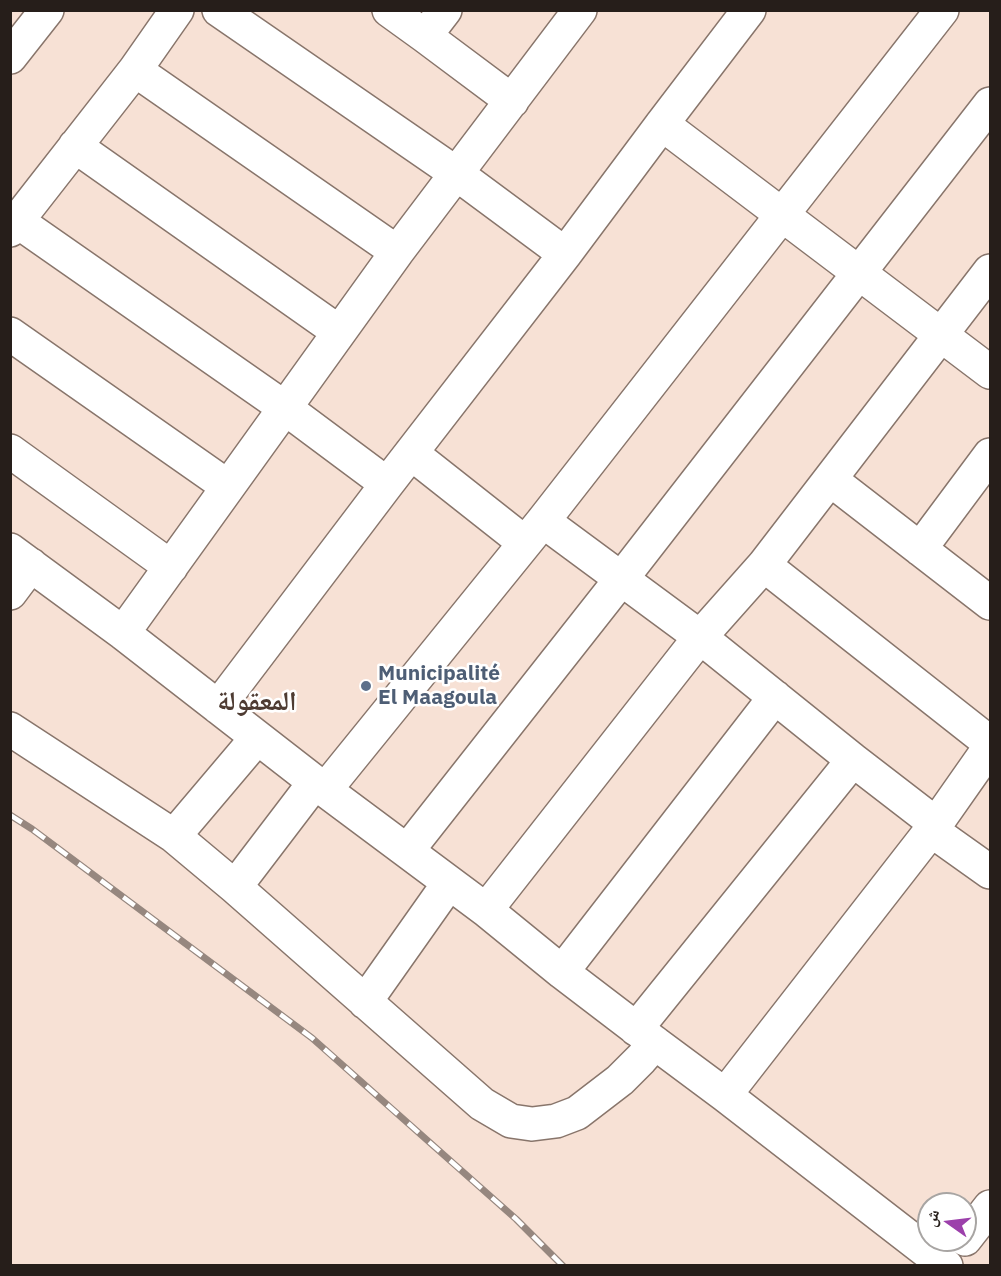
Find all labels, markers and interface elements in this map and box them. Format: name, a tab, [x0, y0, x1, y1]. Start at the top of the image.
place label: Municipalité El Maagoula	[378, 661, 500, 711]
marker: Municipalité El Maagoula	[359, 679, 373, 693]
district label: المعقولة	[217, 686, 297, 718]
north arrow	[917, 1192, 977, 1252]
text: ش	[920, 1207, 943, 1229]

